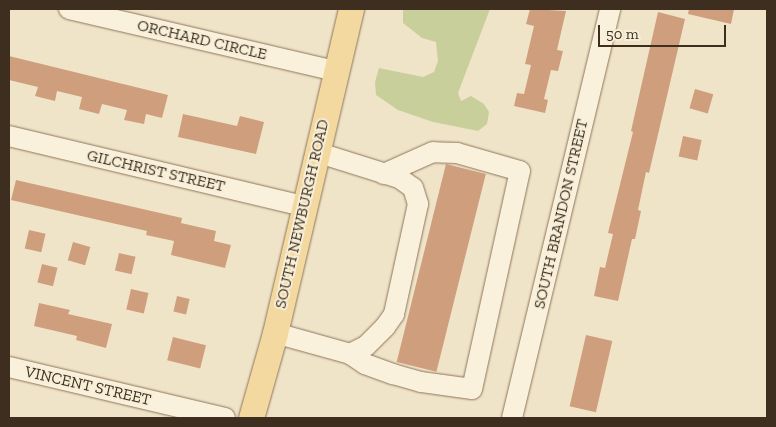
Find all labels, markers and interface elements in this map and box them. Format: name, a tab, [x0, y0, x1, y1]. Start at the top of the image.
scale bar	[601, 15, 728, 47]
street label: ORCHARD CIRCLE	[135, 16, 269, 64]
text: 50 m	[606, 25, 639, 43]
street label: SOUTH BRANDON STREET	[530, 117, 592, 311]
street label: SOUTH NEWBURGH ROAD	[271, 118, 333, 310]
street label: GILCHRIST STREET	[85, 146, 227, 196]
street label: VINCENT STREET	[23, 362, 153, 410]

